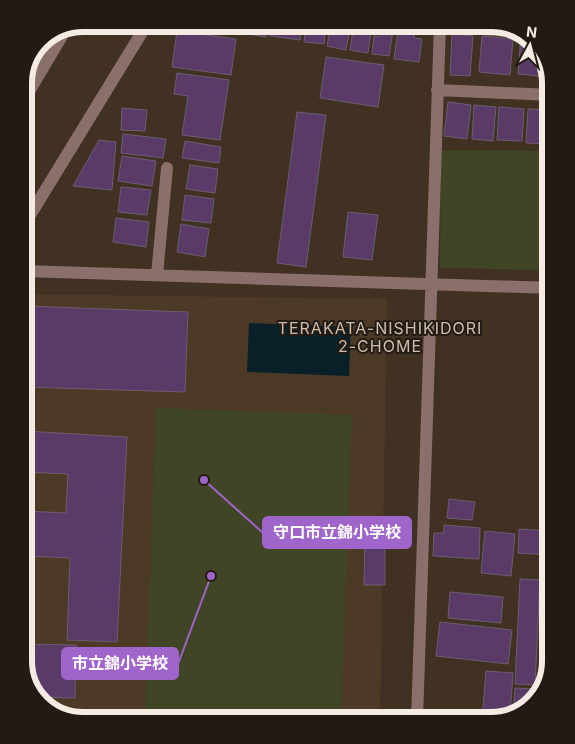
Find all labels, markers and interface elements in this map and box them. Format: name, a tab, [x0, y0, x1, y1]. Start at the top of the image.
north arrow	[505, 20, 555, 70]
text: N	[525, 23, 538, 41]
district label: TERAKATA-NISHIKIDORI 2-CHOME	[278, 318, 482, 356]
callout: 守口市立錦小学校	[263, 517, 411, 548]
text: 守口市立錦小学校	[273, 522, 401, 542]
callout: 市立錦小学校	[62, 648, 178, 679]
text: 市立錦小学校	[72, 653, 168, 673]

